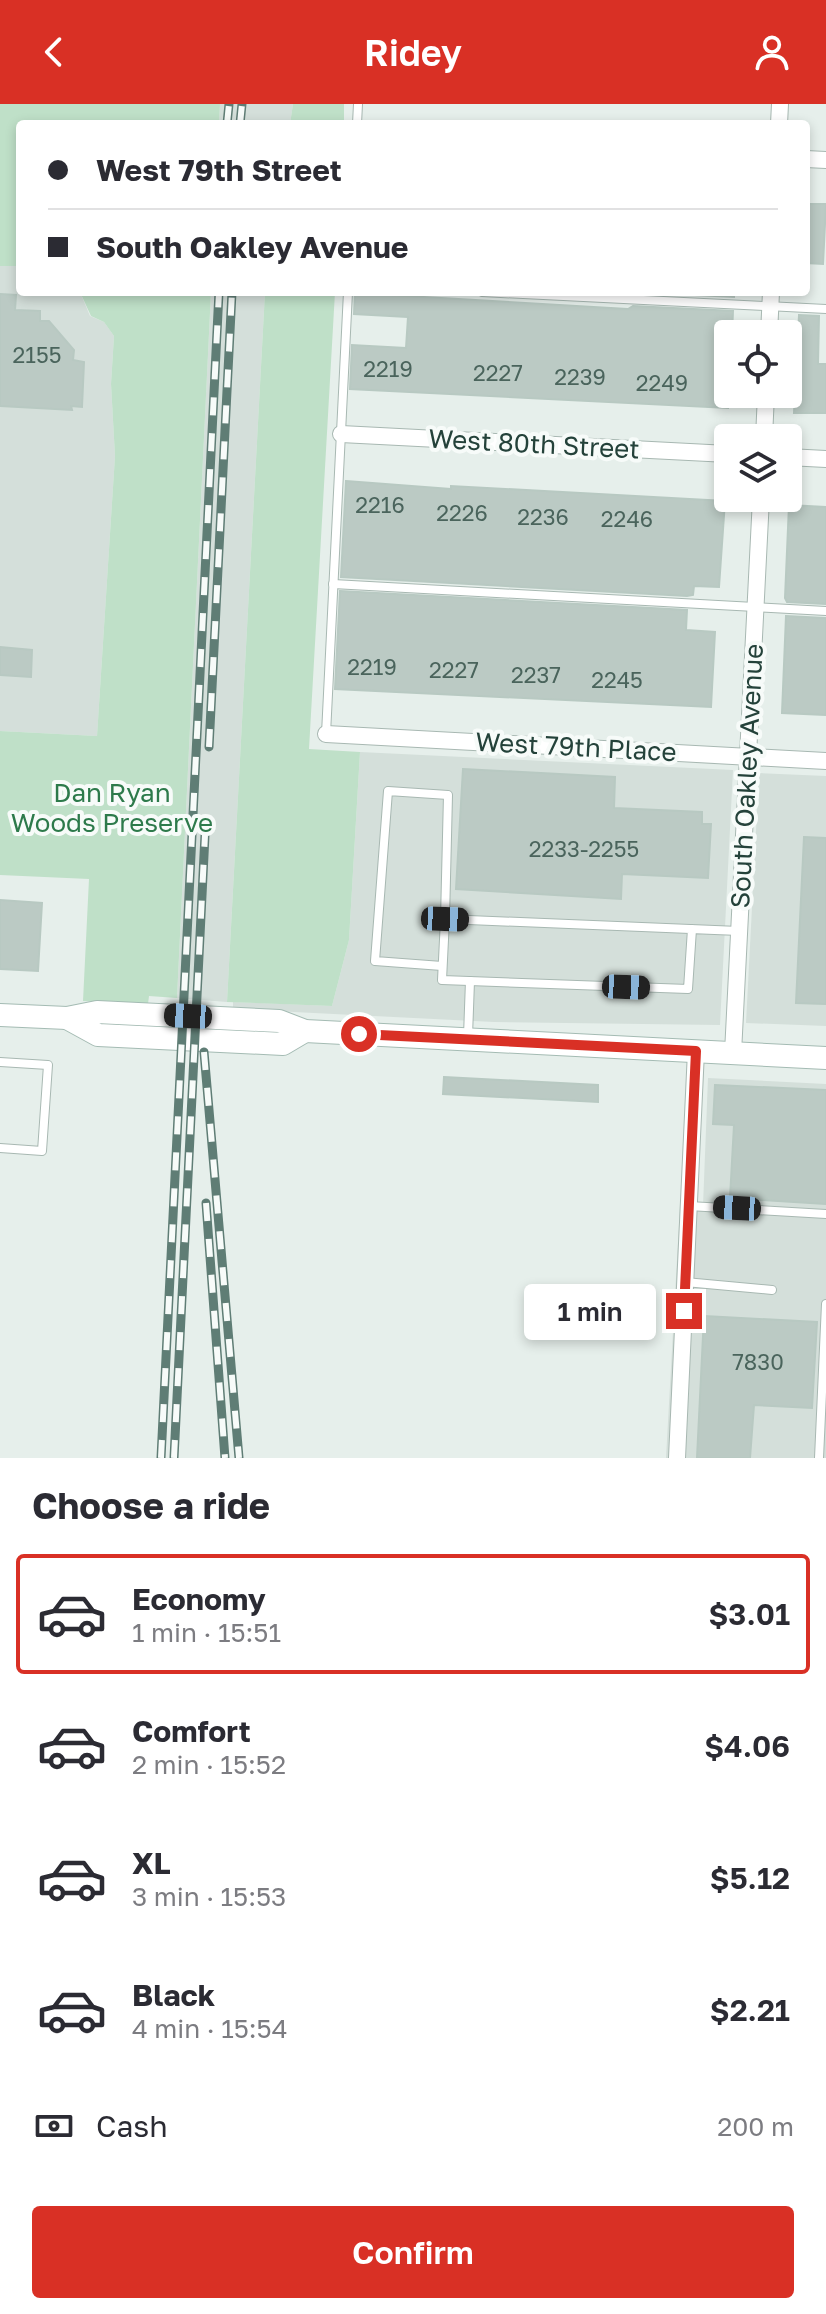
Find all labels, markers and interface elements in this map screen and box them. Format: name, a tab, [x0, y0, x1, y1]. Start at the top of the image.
icon: back	[32, 30, 76, 74]
icon: person	[750, 30, 794, 74]
text: Ridey	[364, 31, 462, 74]
text: West 79th Street	[96, 152, 342, 188]
text: South Oakley Avenue	[96, 229, 408, 265]
map controls	[714, 320, 802, 512]
button: locate	[714, 320, 802, 408]
house number: 2155	[13, 341, 61, 368]
house number: 2219	[363, 355, 413, 382]
house number: 2227	[473, 359, 523, 386]
house number: 2239	[554, 363, 606, 390]
house number: 2249	[636, 369, 688, 396]
street label: West 80th Street	[428, 422, 640, 465]
button: layers	[714, 424, 802, 512]
house number: 2216	[355, 491, 405, 518]
house number: 2226	[436, 499, 488, 526]
house number: 2236	[517, 503, 569, 530]
house number: 2246	[601, 505, 653, 532]
street label: South Oakley Avenue	[724, 643, 769, 909]
house number: 2219	[347, 653, 397, 680]
house number: 2227	[429, 656, 479, 683]
house number: 2237	[511, 661, 561, 688]
house number: 2245	[591, 666, 643, 693]
street label: West 79th Place	[475, 726, 677, 767]
park label: Dan Ryan Woods Preserve	[11, 777, 213, 838]
house number: 2233-2255	[529, 835, 639, 862]
car	[421, 906, 469, 932]
car	[602, 974, 650, 1000]
car	[163, 1003, 213, 1029]
route start	[341, 1016, 377, 1052]
car	[712, 1195, 762, 1221]
callout: 1 min	[524, 1283, 656, 1339]
route end	[666, 1293, 702, 1329]
text: 1 min	[557, 1296, 623, 1327]
house number: 7830	[732, 1348, 784, 1375]
text: Choose a ride	[32, 1484, 270, 1527]
icon: car	[36, 1578, 108, 1650]
text: Economy	[132, 1581, 266, 1617]
text: $3.01	[709, 1596, 790, 1632]
text: 1 min · 15:51	[132, 1617, 281, 1648]
icon: car	[36, 1710, 108, 1782]
text: Comfort	[132, 1713, 251, 1749]
text: $4.06	[704, 1728, 790, 1764]
text: 2 min · 15:52	[132, 1749, 286, 1780]
icon: car	[36, 1842, 108, 1914]
text: XL	[132, 1845, 171, 1881]
text: $5.12	[710, 1860, 790, 1896]
text: 3 min · 15:53	[132, 1881, 286, 1912]
icon: car	[36, 1974, 108, 2046]
text: Black	[132, 1977, 215, 2013]
text: $2.21	[710, 1992, 790, 2028]
text: 4 min · 15:54	[132, 2013, 288, 2044]
icon: cash	[32, 2104, 76, 2148]
text: Cash	[96, 2108, 168, 2144]
text: 200 m	[717, 2111, 794, 2142]
button: Confirm	[32, 2206, 794, 2298]

